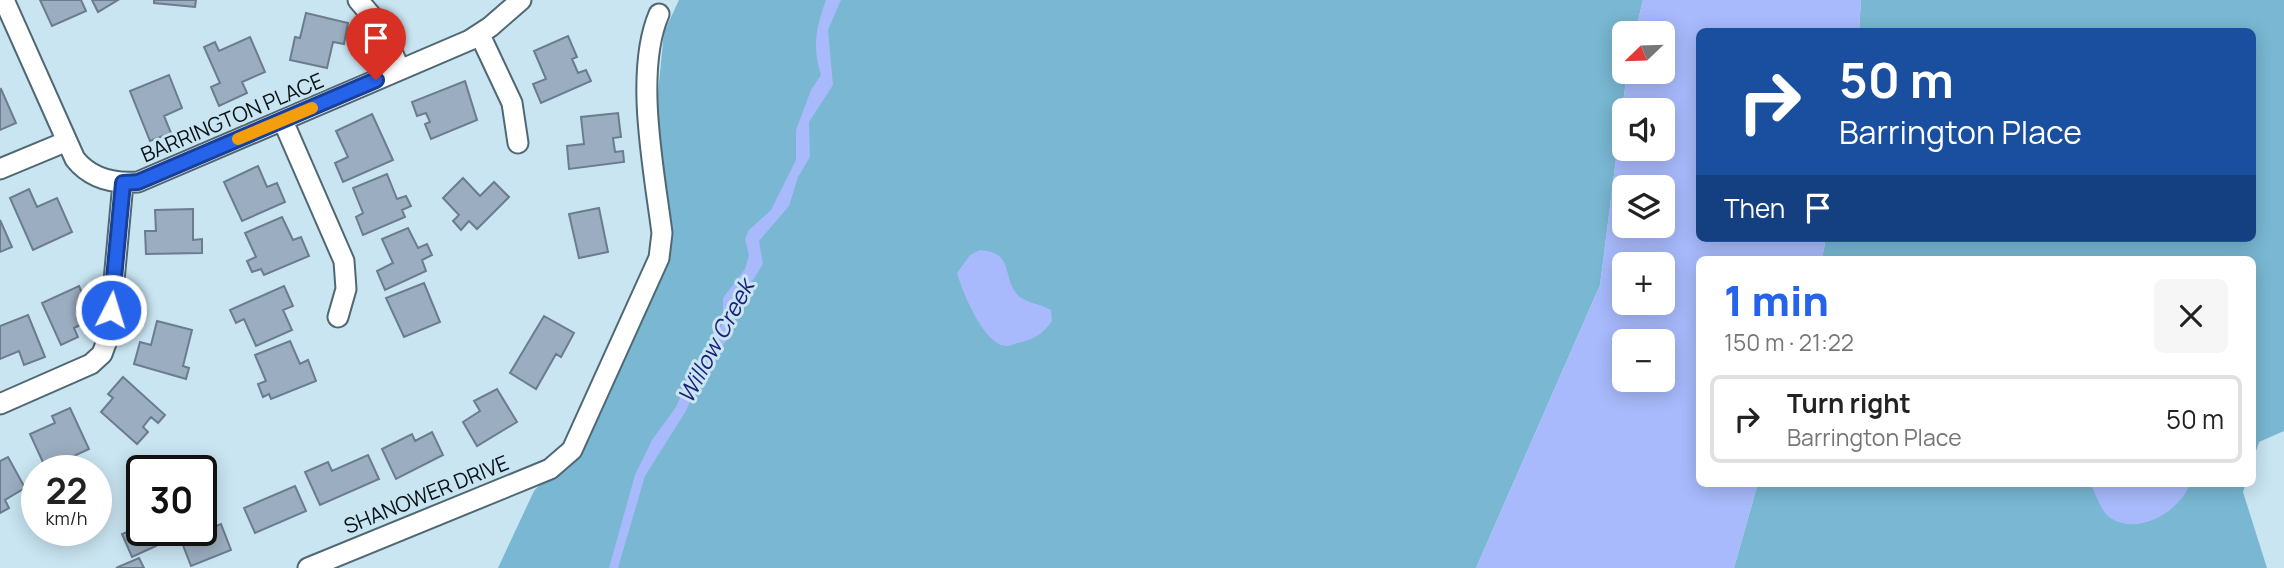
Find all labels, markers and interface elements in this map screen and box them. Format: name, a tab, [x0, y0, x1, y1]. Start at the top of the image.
pin	[346, 8, 406, 80]
icon: arrive	[357, 19, 395, 57]
north arrow	[1612, 21, 1675, 84]
map controls	[1612, 21, 1675, 392]
text: 50 m	[1839, 46, 1954, 113]
icon: right	[1724, 56, 1815, 147]
street label: BARRINGTON PLACE	[136, 66, 328, 168]
button: sound	[1612, 98, 1675, 161]
text: Barrington Place	[1839, 110, 2082, 154]
button: layers	[1612, 175, 1675, 238]
icon: arrive	[1799, 189, 1837, 227]
text: Then	[1724, 190, 1785, 226]
button: +	[1612, 252, 1675, 315]
water label: Willow Creek	[669, 271, 763, 408]
text: 1 min	[1724, 271, 1829, 329]
position arrow	[74, 273, 148, 347]
button: close	[2154, 279, 2228, 353]
text: 150 m · 21:22	[1724, 326, 1854, 358]
button: −	[1612, 329, 1675, 392]
text: Turn right	[1787, 385, 1911, 421]
icon: right	[1728, 400, 1766, 438]
text: 50 m	[2166, 401, 2224, 437]
text: Barrington Place	[1787, 421, 1962, 453]
street label: SHANOWER DRIVE	[339, 448, 513, 540]
speed limit sign: 30	[126, 455, 217, 546]
text: 22	[46, 467, 87, 515]
text: km/h	[46, 506, 87, 530]

